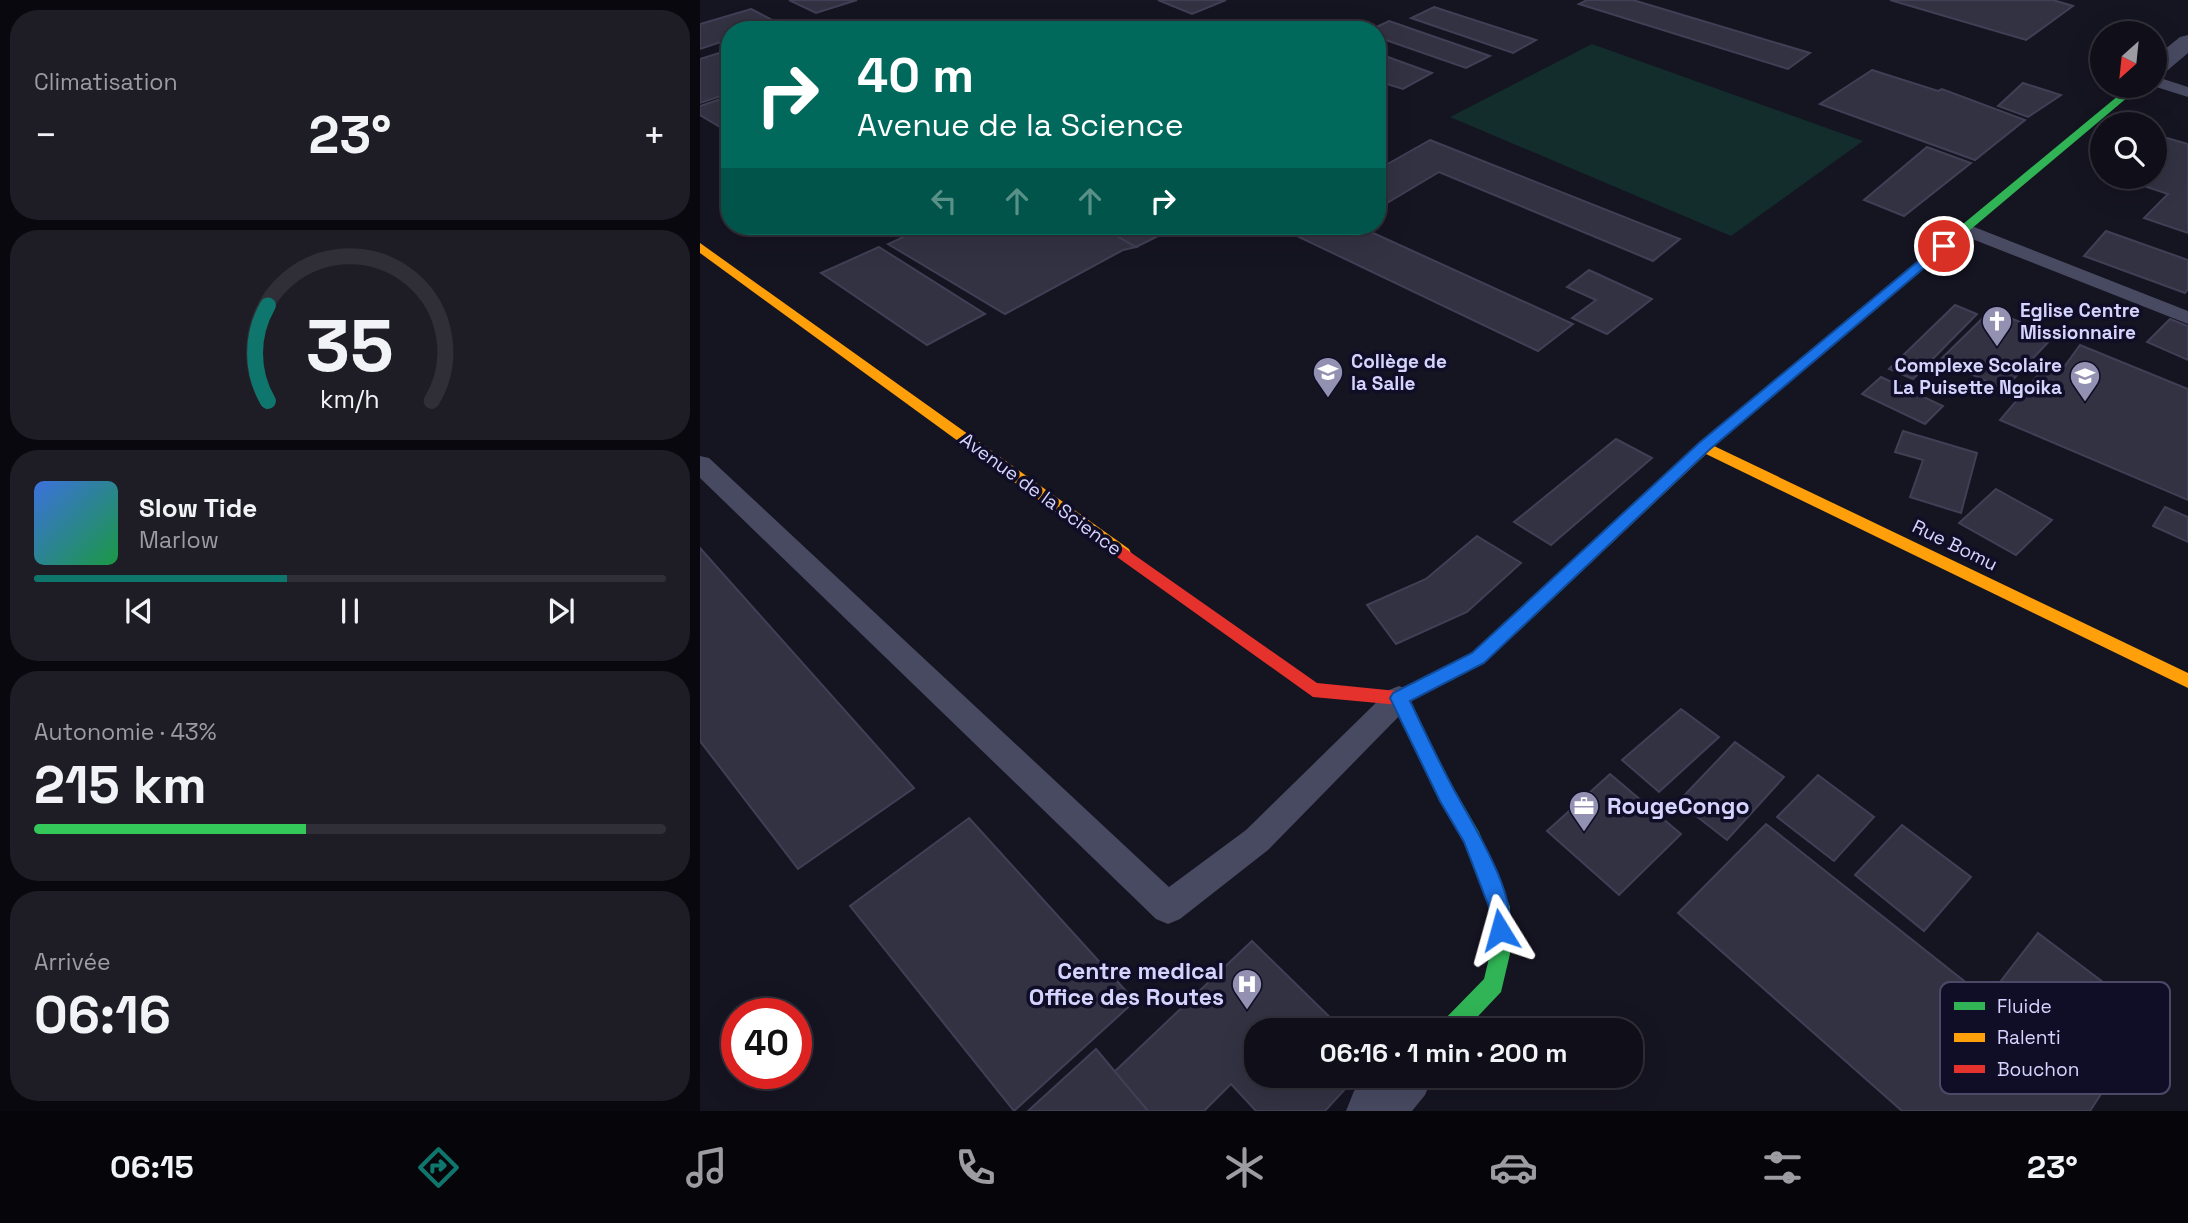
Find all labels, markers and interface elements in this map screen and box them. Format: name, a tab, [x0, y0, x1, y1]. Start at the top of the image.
north arrow	[2090, 21, 2166, 98]
map controls	[2090, 21, 2167, 189]
text: 40 m	[857, 44, 974, 106]
icon: right	[742, 49, 833, 140]
text: Climatisation	[34, 67, 178, 97]
text: 23°	[309, 102, 392, 168]
text: Avenue de la Science	[857, 105, 1184, 145]
text: −	[34, 111, 58, 159]
text: +	[642, 111, 666, 159]
button: search	[2090, 112, 2167, 189]
icon: left	[925, 182, 963, 220]
icon: ahead	[998, 182, 1036, 220]
icon: ahead	[1071, 182, 1109, 220]
icon: right	[1144, 182, 1182, 220]
pin	[1914, 216, 1974, 276]
icon: arrive	[1925, 227, 1963, 265]
place label: Eglise Centre Missionnaire	[2020, 298, 2140, 345]
text: 35	[306, 300, 394, 393]
church icon: Eglise Centre Missionnaire	[1980, 304, 2014, 348]
place label: Collège de la Salle	[1351, 349, 1447, 396]
place label: Complexe Scolaire La Puisette Ngoika	[1893, 353, 2062, 400]
school or university icon: Collège de la Salle	[1311, 355, 1345, 399]
school or university icon: Complexe Scolaire La Puisette Ngoika	[2068, 359, 2102, 403]
text: km/h	[320, 383, 380, 415]
street label: Avenue de la Science	[955, 427, 1127, 561]
text: Slow Tide	[139, 491, 257, 525]
street label: Rue Bomu	[1908, 514, 2002, 576]
text: Marlow	[139, 525, 219, 555]
icon: previous	[120, 592, 158, 630]
icon: pause	[331, 592, 369, 630]
icon: next	[542, 592, 580, 630]
text: Autonomie · 43%	[34, 717, 216, 747]
text: 215 km	[34, 752, 207, 818]
office icon: RougeCongo	[1567, 789, 1601, 833]
place label: RougeCongo	[1607, 791, 1750, 821]
position arrow	[1463, 893, 1537, 967]
text: Arrivée	[34, 947, 111, 977]
place label: Centre medical Office des Routes	[1029, 956, 1224, 1012]
hospital icon: Centre medical Office des Routes	[1230, 967, 1264, 1011]
text: 06:16	[34, 982, 171, 1048]
legend	[1940, 982, 2170, 1094]
text: Fluide	[1997, 994, 2052, 1019]
speed limit sign: 40	[721, 998, 812, 1089]
text: Ralenti	[1997, 1025, 2061, 1050]
text: 06:16 · 1 min · 200 m	[1320, 1036, 1567, 1070]
text: Bouchon	[1997, 1057, 2079, 1082]
icon: directions	[414, 1143, 463, 1192]
icon: music	[682, 1143, 731, 1192]
icon: phone	[951, 1143, 1000, 1192]
icon: climate	[1220, 1143, 1269, 1192]
icon: car	[1489, 1143, 1538, 1192]
icon: filters	[1758, 1143, 1807, 1192]
text: 06:15	[110, 1147, 194, 1187]
text: 23°	[2027, 1147, 2078, 1187]

